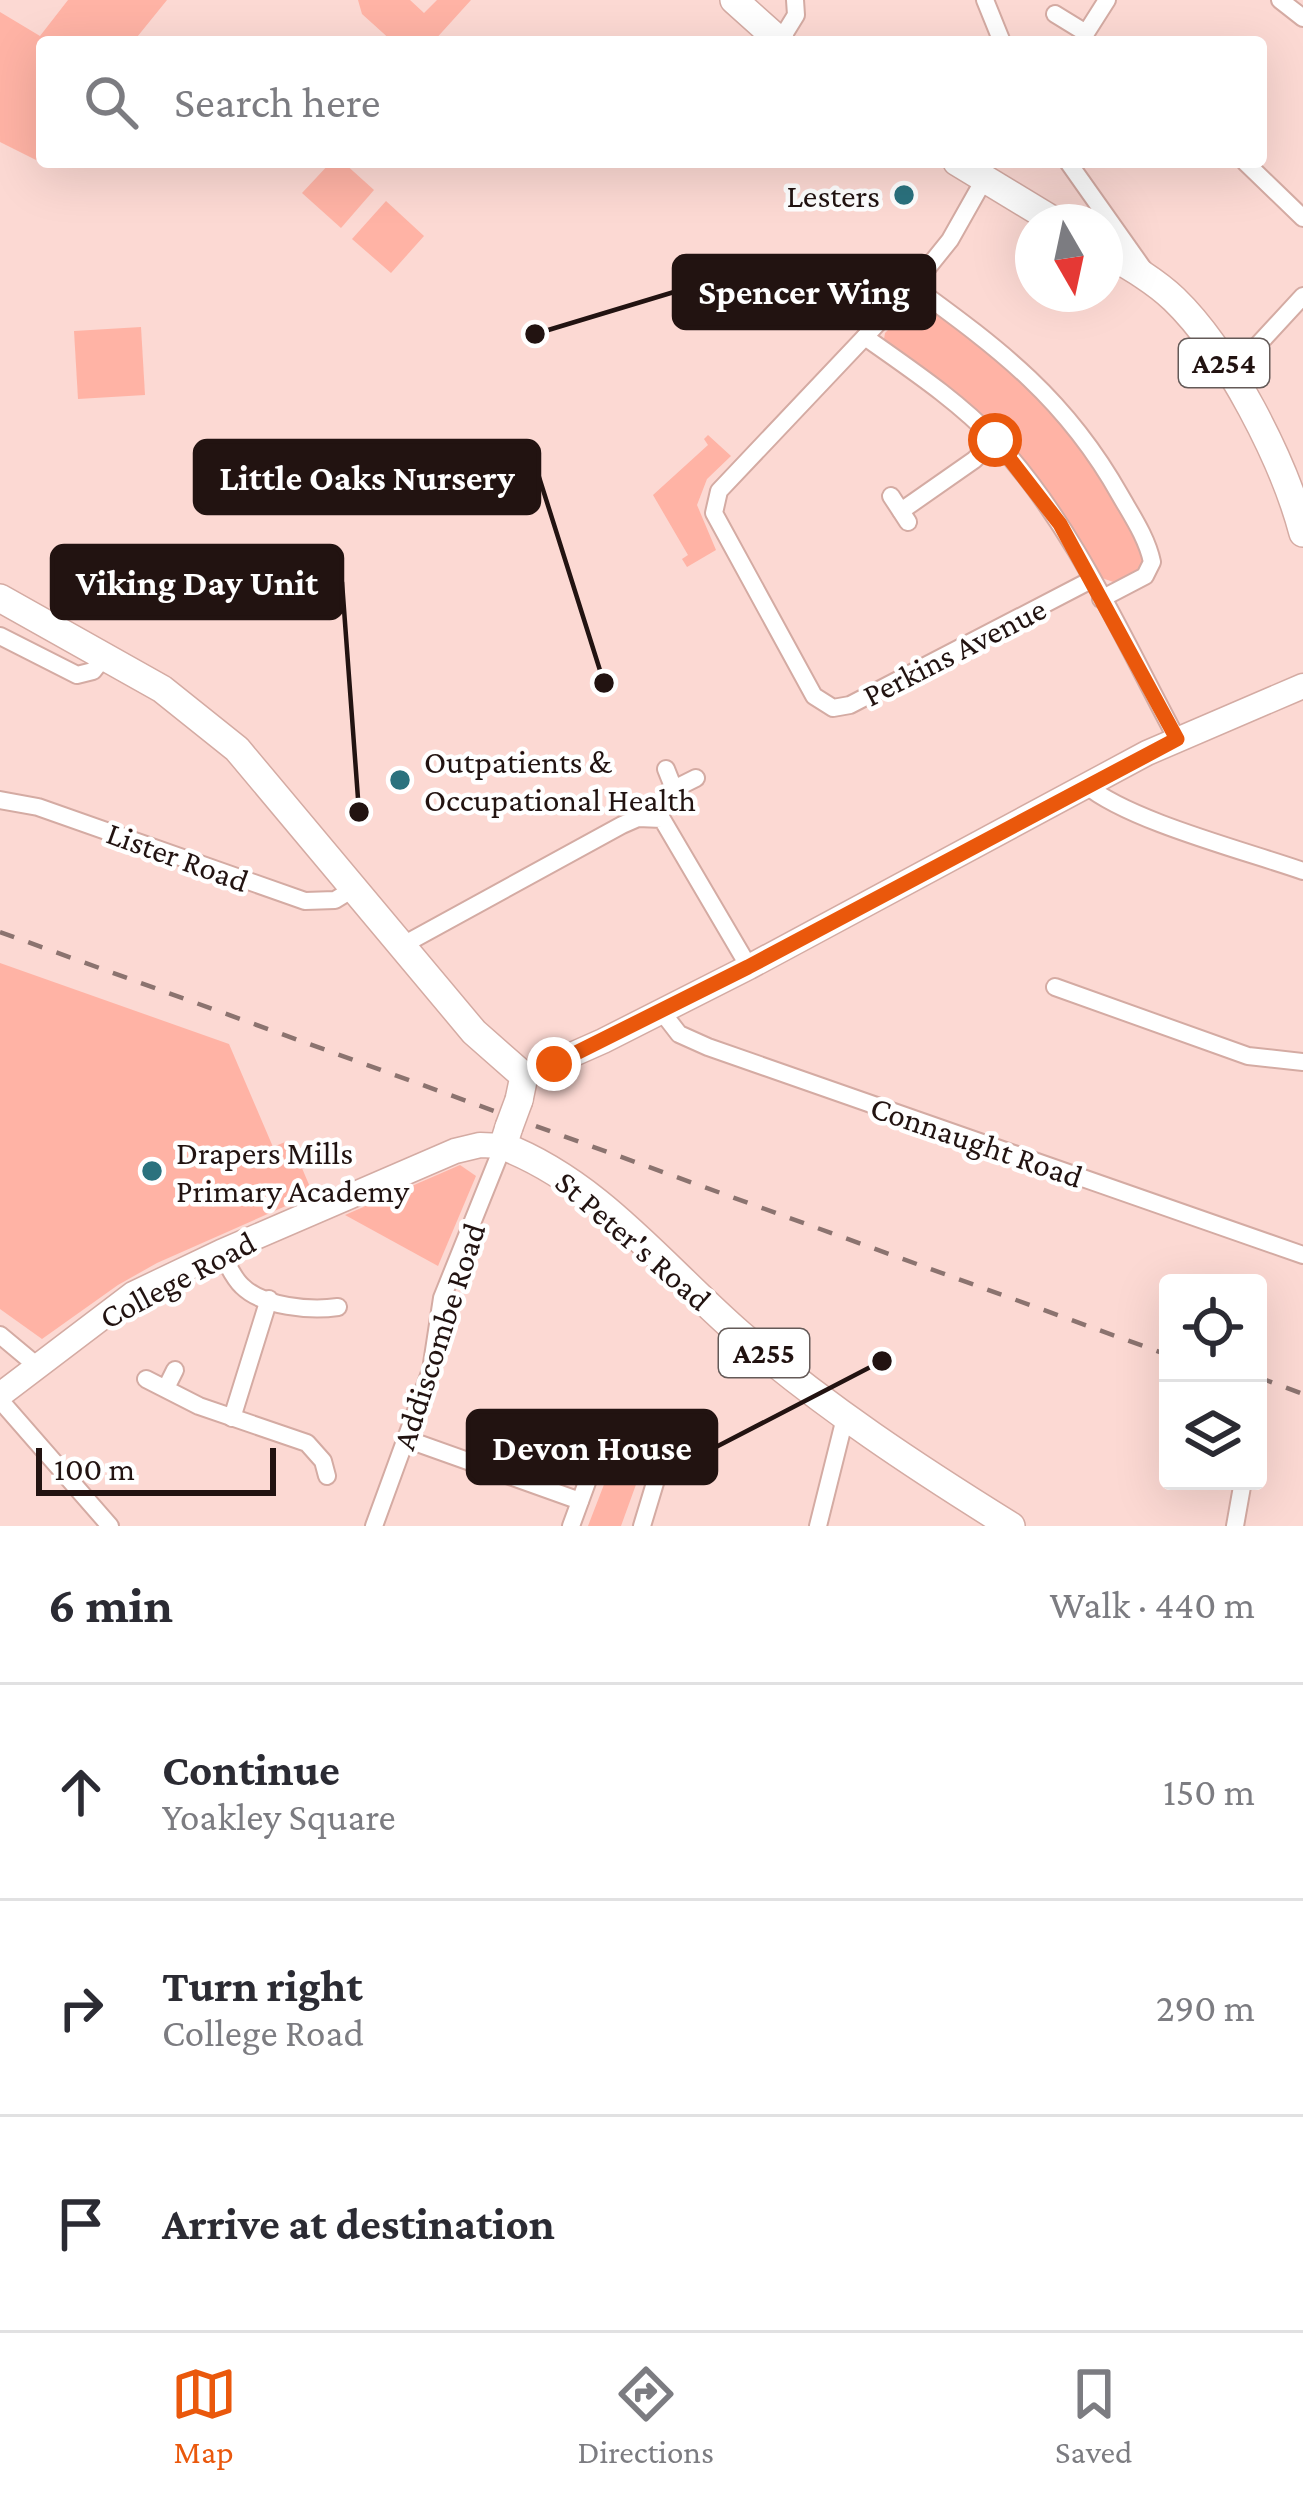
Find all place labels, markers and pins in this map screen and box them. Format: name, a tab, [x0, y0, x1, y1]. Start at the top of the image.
place label: Lesters	[786, 177, 880, 214]
marker: Lesters	[891, 182, 917, 208]
callout: Spencer Wing	[674, 256, 934, 328]
callout: Little Oaks Nursery	[195, 441, 539, 513]
callout: Viking Day Unit	[52, 546, 342, 618]
place label: Outpatients & Occupational Health	[424, 743, 696, 818]
marker: Outpatients & Occupational Health	[387, 767, 413, 793]
place label: Drapers Mills Primary Academy	[176, 1134, 410, 1209]
marker: Drapers Mills Primary Academy	[139, 1158, 165, 1184]
callout: Devon House	[468, 1411, 716, 1483]

